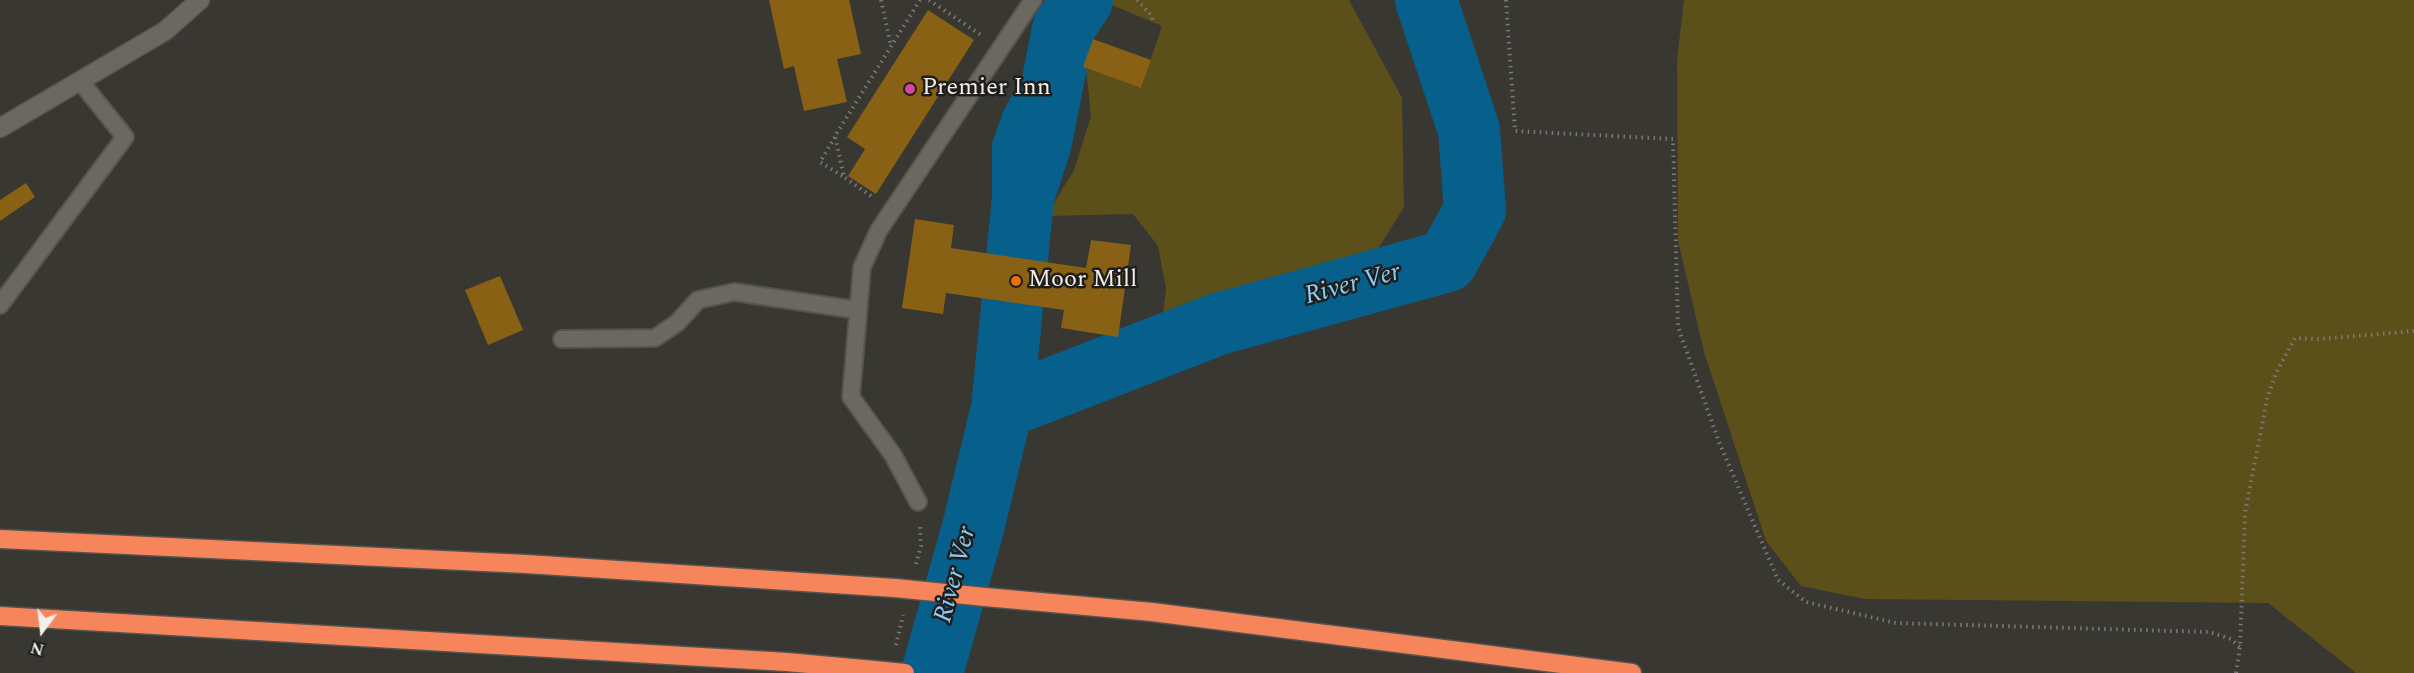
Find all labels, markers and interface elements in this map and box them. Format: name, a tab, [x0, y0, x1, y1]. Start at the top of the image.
place label: Premier Inn	[922, 75, 1051, 103]
marker: Premier Inn	[903, 82, 917, 96]
water label: River Ver	[1302, 258, 1404, 314]
place label: Moor Mill	[1028, 267, 1137, 295]
marker: Moor Mill	[1009, 274, 1023, 288]
water label: River Ver	[929, 524, 985, 626]
north arrow	[12, 601, 72, 661]
text: N	[28, 635, 47, 662]

